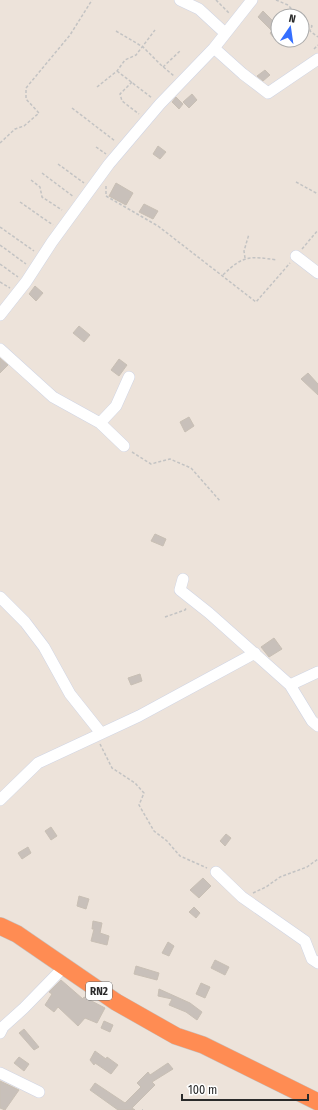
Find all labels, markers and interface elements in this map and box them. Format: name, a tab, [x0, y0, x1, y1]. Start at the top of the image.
north arrow	[270, 8, 310, 48]
text: N	[287, 12, 297, 26]
road number: RN2	[86, 982, 112, 1000]
scale bar	[182, 1076, 308, 1102]
text: 100 m	[188, 1083, 217, 1097]

